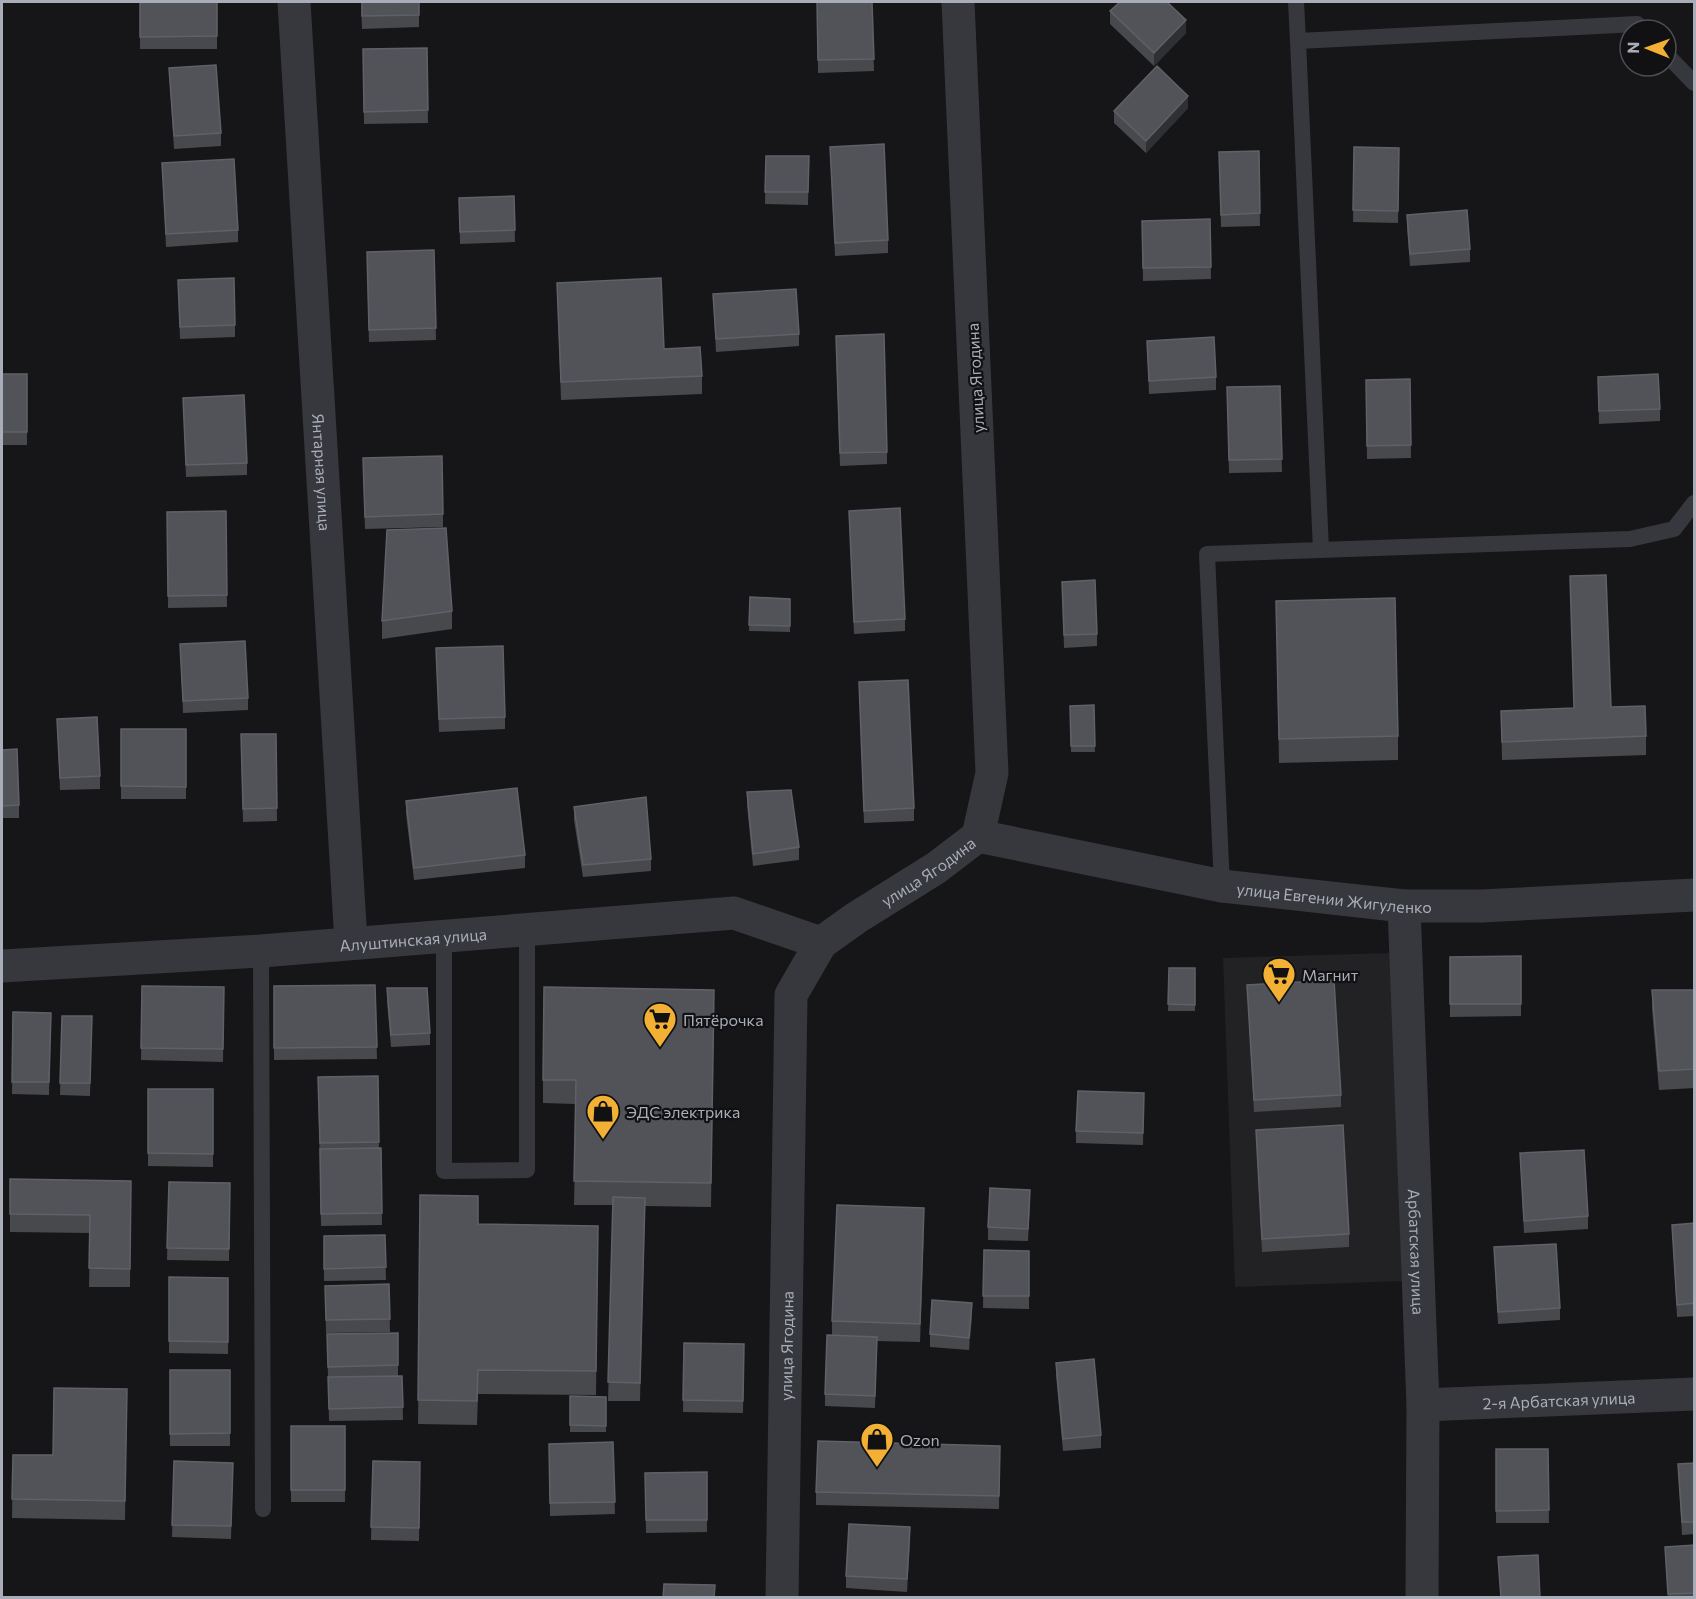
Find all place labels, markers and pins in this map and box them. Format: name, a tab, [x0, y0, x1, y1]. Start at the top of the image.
supermarket icon: Магнит	[1261, 956, 1297, 1003]
place label: Магнит	[1302, 965, 1359, 984]
supermarket icon: Пятёрочка	[642, 1001, 678, 1048]
place label: Пятёрочка	[683, 1010, 763, 1029]
shop icon: ЭДС электрика	[585, 1093, 621, 1140]
place label: ЭДС электрика	[626, 1102, 740, 1121]
shop icon: Ozon	[859, 1421, 895, 1468]
place label: Ozon	[900, 1430, 940, 1449]

